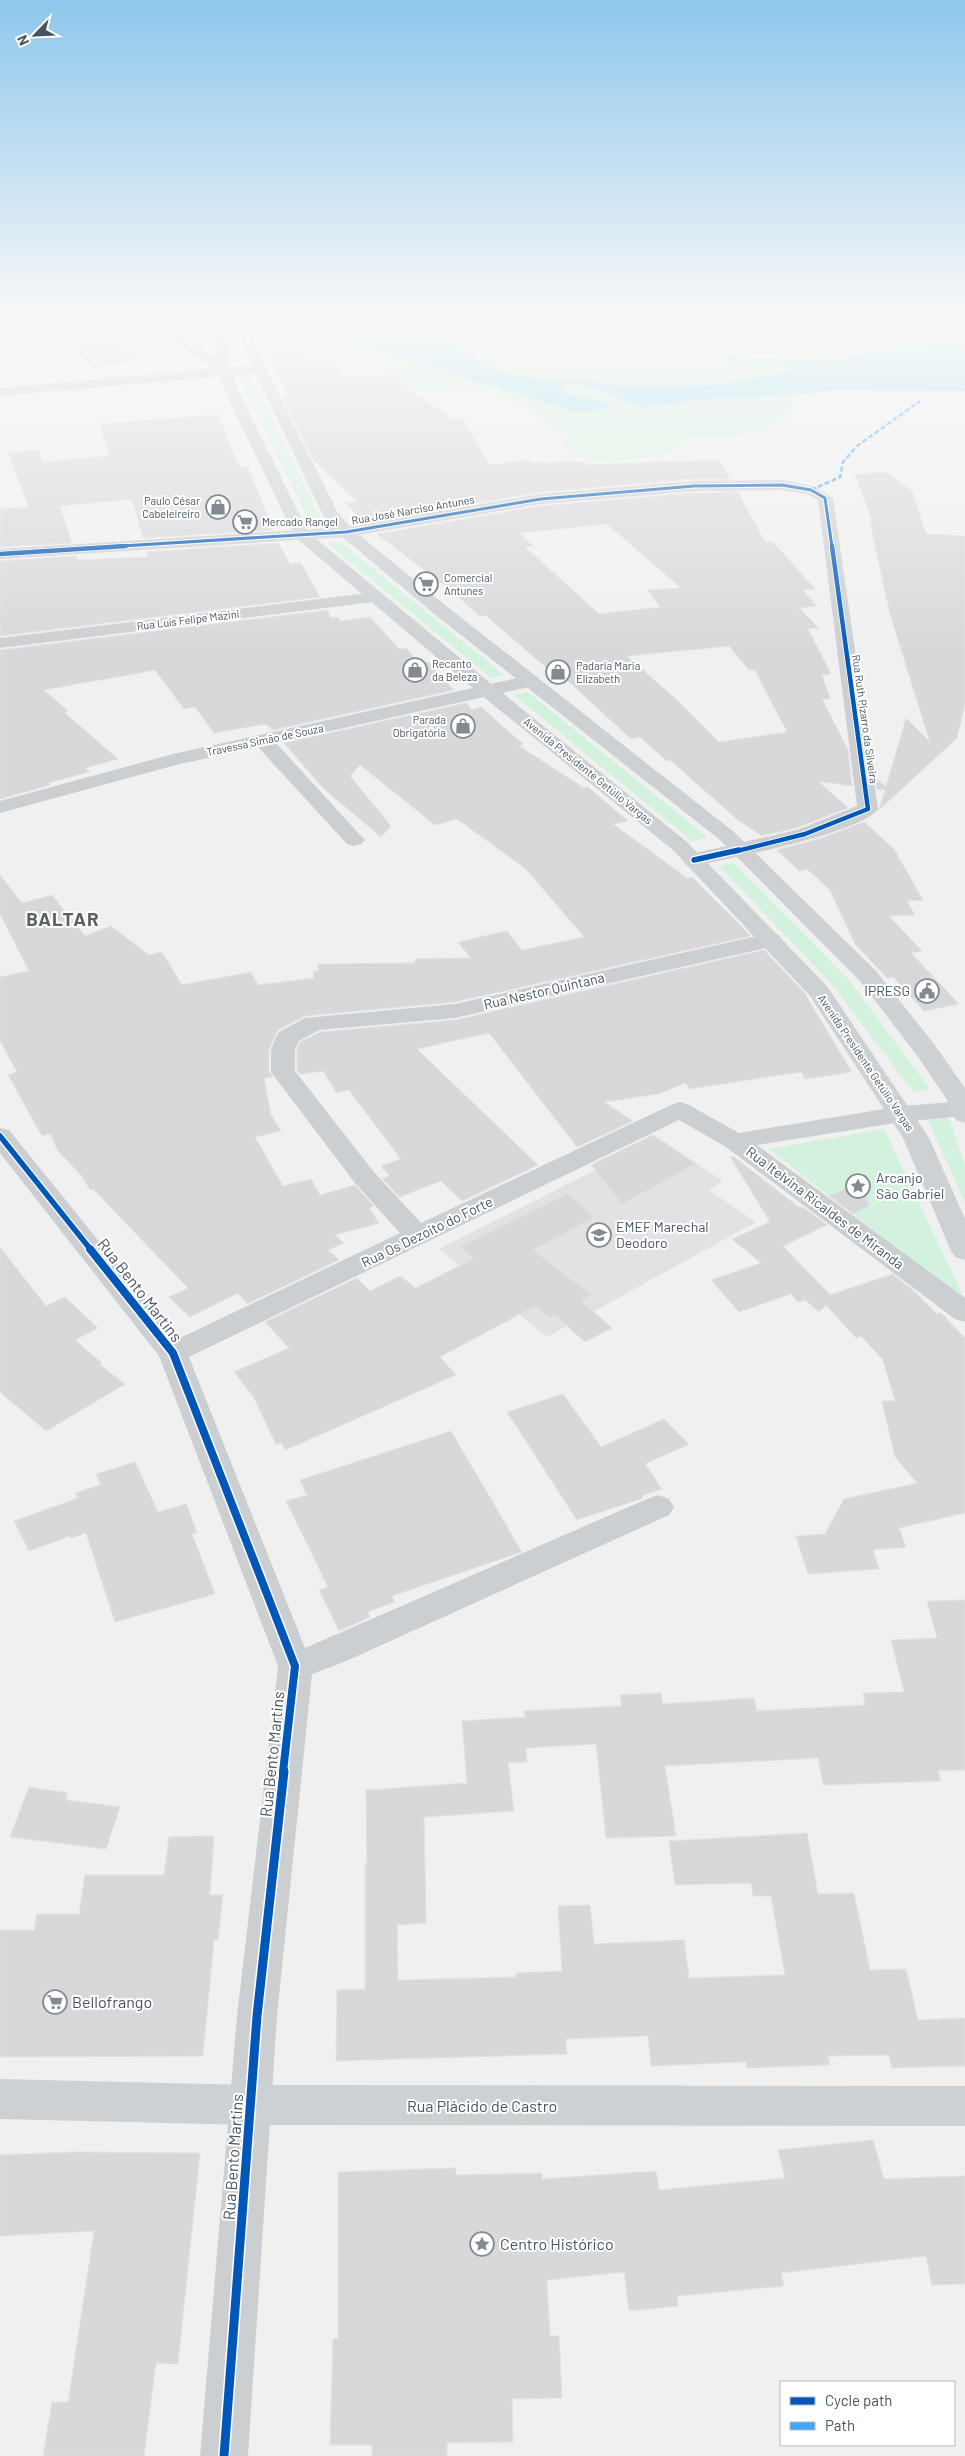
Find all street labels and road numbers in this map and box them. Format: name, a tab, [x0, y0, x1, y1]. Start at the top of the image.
street label: Rua José Narciso Antunes	[350, 492, 475, 527]
street label: Rua Luís Felipe Mazini	[136, 607, 240, 632]
street label: Rua Ruth Pizarro da Silveira	[850, 654, 881, 784]
street label: Avenida Presidente Getúlio Vargas	[521, 715, 655, 827]
street label: Travessa Simão de Souza	[205, 721, 325, 758]
street label: Rua Nestor Quintana	[482, 968, 606, 1013]
street label: Avenida Presidente Getúlio Vargas	[816, 992, 917, 1134]
street label: Rua Itelvina Ricaldes de Miranda	[743, 1143, 908, 1273]
street label: Rua Os Dezoito do Forte	[358, 1192, 495, 1271]
street label: Rua Bento Martins	[94, 1234, 187, 1345]
street label: Rua Bento Martins	[255, 1690, 288, 1818]
street label: Rua Bento Martins	[219, 2093, 246, 2221]
street label: Rua Plácido de Castro	[407, 2096, 557, 2115]

